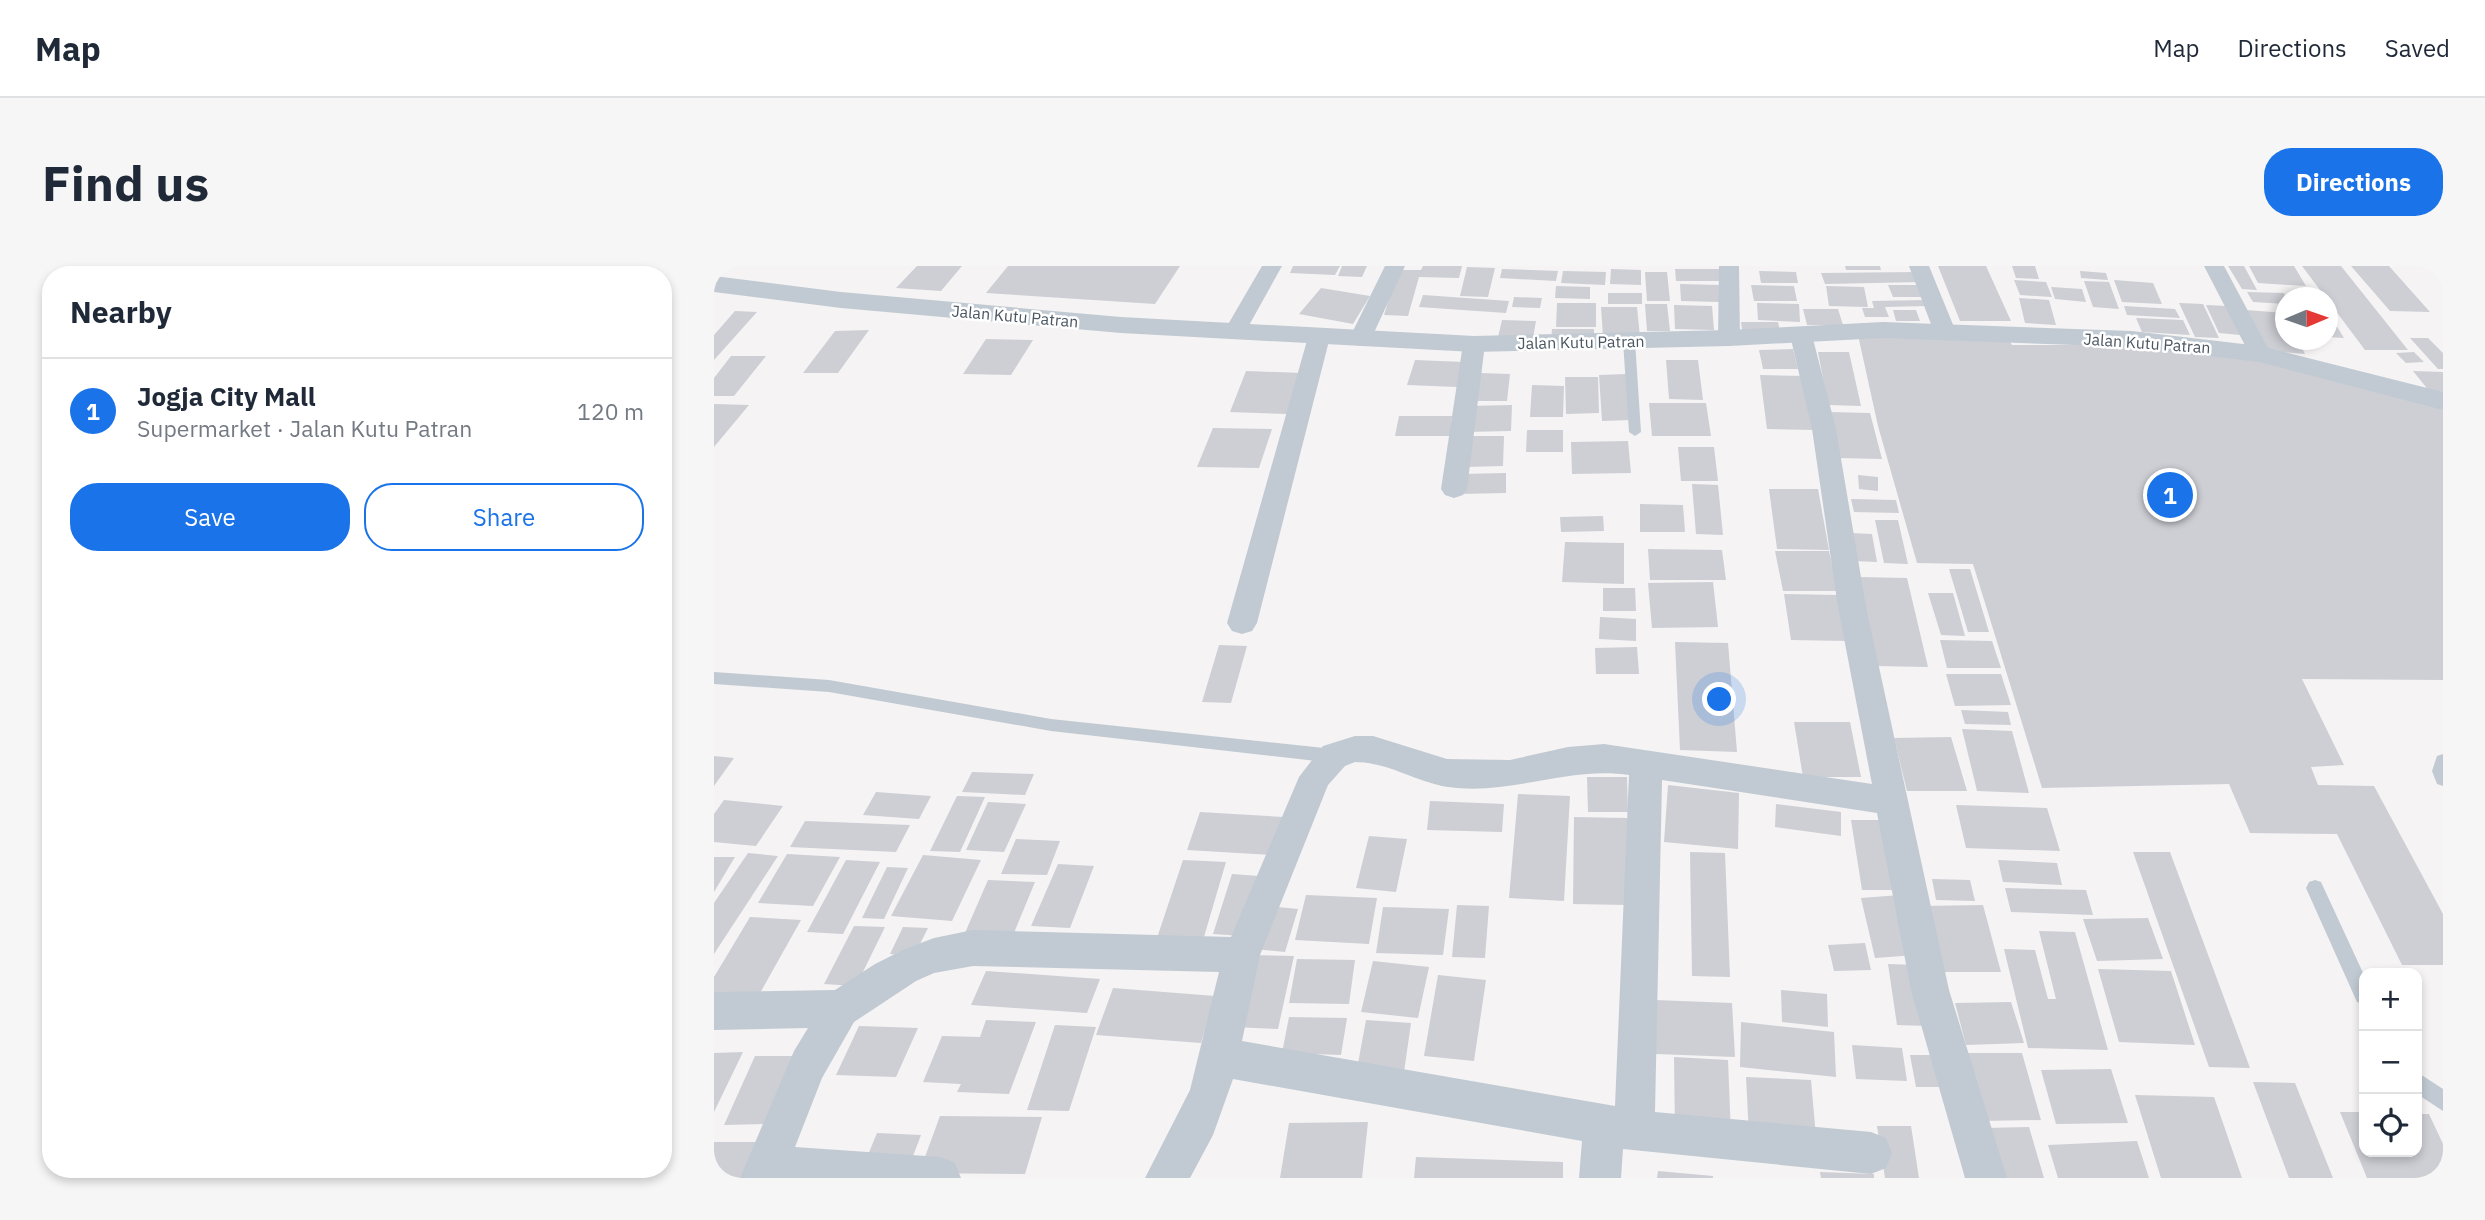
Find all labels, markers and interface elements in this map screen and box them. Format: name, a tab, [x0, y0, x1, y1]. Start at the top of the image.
text: Map	[35, 27, 101, 70]
text: Map	[2153, 32, 2199, 64]
text: Directions	[2237, 32, 2347, 64]
text: Saved	[2385, 32, 2450, 64]
button: Directions	[2264, 148, 2443, 216]
text: Find us	[42, 151, 209, 214]
north arrow	[2275, 287, 2338, 350]
text: Nearby	[70, 292, 172, 331]
street label: Jalan Kutu Patran	[951, 300, 1079, 332]
street label: Jalan Kutu Patran	[2083, 329, 2211, 357]
street label: Jalan Kutu Patran	[1517, 331, 1645, 353]
text: Jogja City Mall	[137, 379, 316, 413]
text: 1	[86, 396, 100, 426]
text: 120 m	[577, 396, 644, 426]
text: Supermarket · Jalan Kutu Patran	[137, 413, 472, 443]
pin: 1	[2147, 469, 2193, 521]
button: Save	[70, 483, 350, 551]
button: Share	[364, 483, 644, 551]
your location	[1702, 682, 1736, 716]
map controls	[2359, 968, 2422, 1157]
button: +	[2359, 968, 2422, 1031]
button: −	[2359, 1031, 2422, 1094]
button: locate	[2359, 1094, 2422, 1157]

